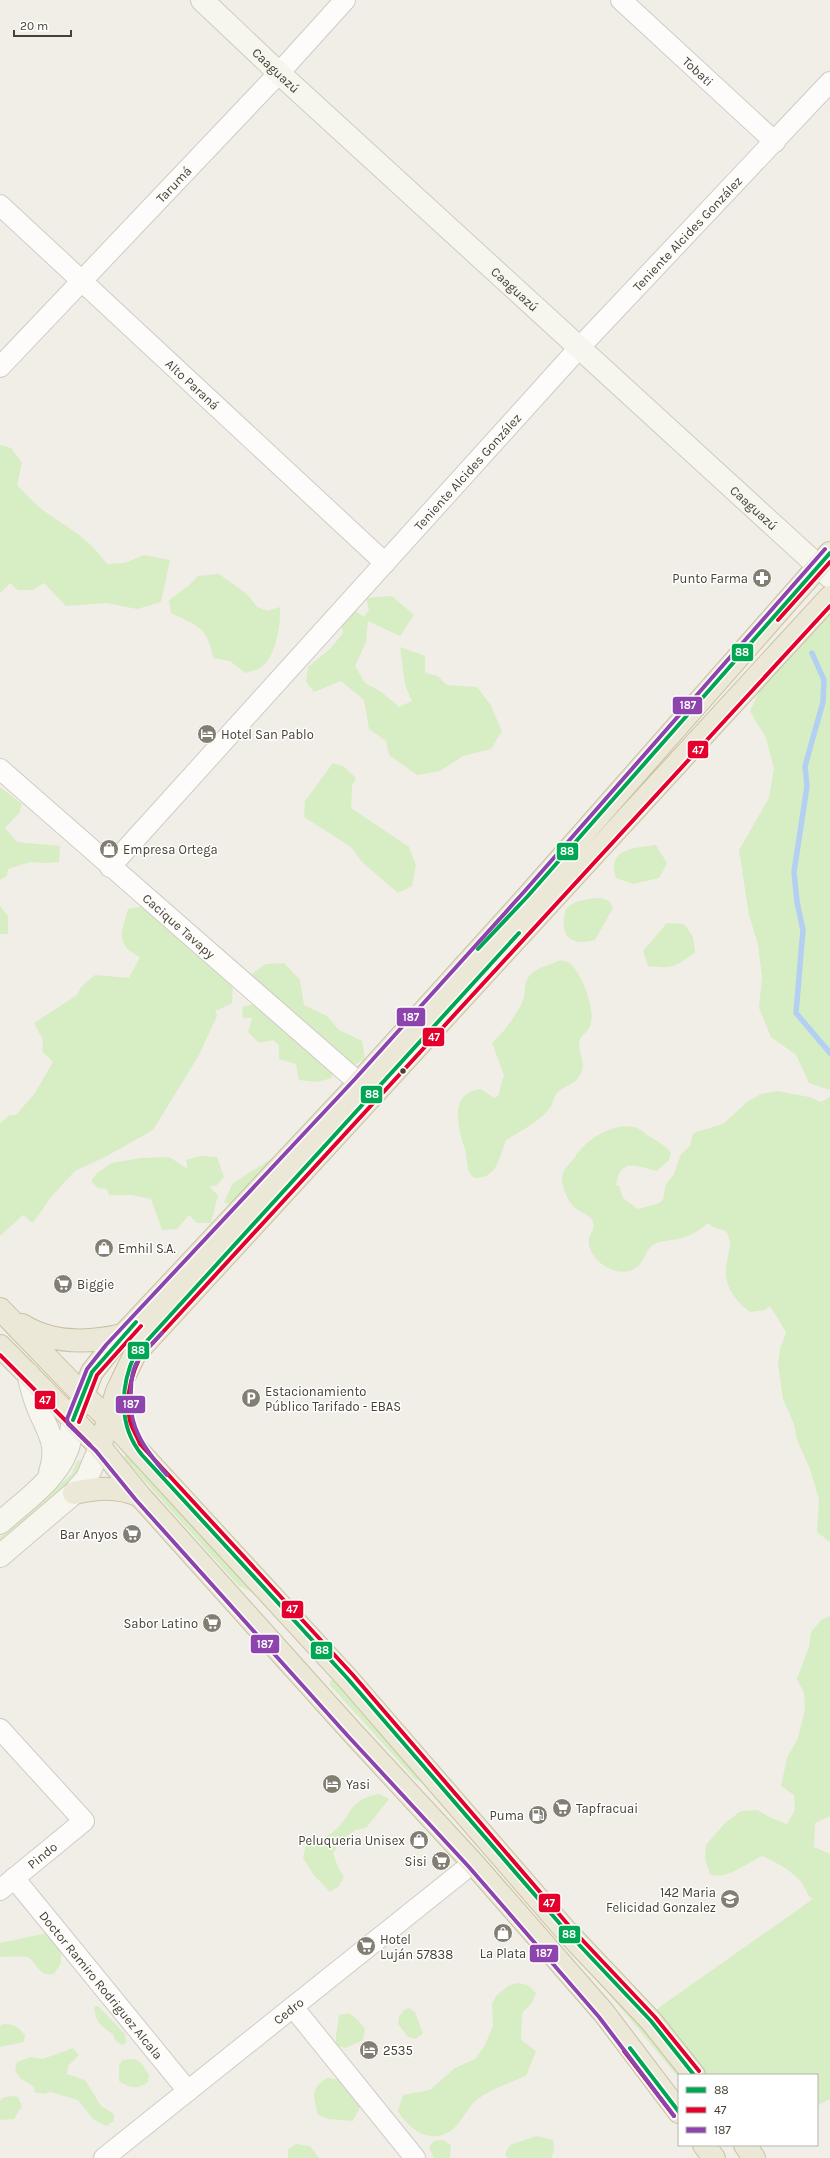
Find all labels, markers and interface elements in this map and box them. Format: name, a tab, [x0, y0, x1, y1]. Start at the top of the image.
scale bar	[14, 12, 71, 38]
text: 20 m	[20, 19, 48, 33]
street label: Caaguazú	[249, 45, 302, 96]
street label: Tobati	[679, 54, 716, 89]
street label: Tarumá	[153, 163, 195, 206]
street label: Teniente Alcides González	[630, 173, 745, 294]
street label: Caaguazú	[488, 264, 541, 315]
street label: Alto Paraná	[162, 356, 222, 413]
street label: Teniente Alcides González	[411, 410, 524, 533]
street label: Caaguazú	[727, 483, 781, 533]
pharmacy icon: Punto Farma	[751, 567, 773, 589]
place label: Punto Farma	[672, 571, 748, 586]
line badge: 88	[731, 643, 754, 662]
text: 88	[735, 646, 749, 659]
line badge: 187	[672, 696, 703, 715]
text: 187	[680, 699, 697, 712]
hotel icon: Hotel San Pablo	[196, 723, 218, 745]
place label: Hotel San Pablo	[221, 727, 314, 742]
line badge: 47	[687, 740, 709, 759]
text: 47	[692, 744, 705, 757]
shop icon: Empresa Ortega	[98, 838, 120, 860]
place label: Empresa Ortega	[123, 842, 218, 857]
line badge: 88	[556, 842, 579, 861]
text: 88	[560, 845, 574, 858]
street label: Cacique Tavapy	[140, 890, 218, 962]
line badge: 187	[396, 1007, 426, 1027]
text: 187	[403, 1011, 420, 1024]
line badge: 47	[422, 1027, 445, 1047]
text: 47	[428, 1031, 441, 1044]
unlabelled marker	[398, 1066, 408, 1076]
line badge: 88	[360, 1085, 383, 1104]
text: 88	[365, 1088, 379, 1101]
shop icon: Emhil S.A.	[93, 1237, 115, 1259]
place label: Emhil S.A.	[118, 1241, 176, 1256]
supermarket icon: Biggie	[52, 1273, 74, 1295]
place label: Biggie	[77, 1277, 115, 1292]
line badge: 88	[127, 1341, 150, 1360]
text: 88	[131, 1344, 145, 1357]
place label: Estacionamiento Público Tarifado - EBAS	[265, 1384, 401, 1414]
parking icon: Estacionamiento Público Tarifado - EBAS	[240, 1387, 262, 1409]
line badge: 47	[34, 1390, 56, 1410]
text: 47	[39, 1394, 52, 1407]
line badge: 187	[115, 1395, 146, 1414]
text: 187	[123, 1398, 140, 1411]
supermarket icon: Bar Anyos	[121, 1523, 143, 1545]
place label: Bar Anyos	[60, 1527, 118, 1542]
line badge: 47	[281, 1600, 304, 1619]
text: 47	[286, 1603, 299, 1616]
supermarket icon: Sabor Latino	[201, 1612, 223, 1634]
place label: Sabor Latino	[123, 1616, 198, 1631]
line badge: 187	[250, 1634, 280, 1654]
text: 187	[257, 1638, 274, 1651]
line badge: 88	[310, 1641, 333, 1660]
text: 88	[315, 1644, 329, 1657]
hotel icon: Yasi	[321, 1773, 343, 1795]
place label: Yasi	[346, 1777, 370, 1792]
supermarket icon: Tapfracuai	[551, 1797, 573, 1819]
place label: Tapfracuai	[576, 1801, 638, 1816]
fuel station icon: Puma	[527, 1804, 549, 1826]
place label: Puma	[490, 1808, 524, 1823]
shop icon: Peluqueria Unisex	[408, 1829, 430, 1851]
place label: Peluqueria Unisex	[298, 1833, 405, 1849]
street label: Pindo	[24, 1839, 60, 1872]
supermarket icon: Sisi	[430, 1850, 452, 1872]
place label: Sisi	[405, 1854, 427, 1869]
place label: 142 Maria Felicidad Gonzalez	[606, 1885, 716, 1915]
school or university icon: 142 Maria Felicidad Gonzalez	[719, 1888, 741, 1910]
line badge: 47	[538, 1893, 561, 1913]
text: 47	[543, 1897, 556, 1910]
street label: Doctor Ramiro Rodriguez Alcala	[36, 1908, 166, 2062]
shop icon: La Plata	[492, 1922, 514, 1944]
line badge: 88	[558, 1925, 581, 1944]
text: 88	[562, 1928, 576, 1941]
place label: Hotel Luján 57838	[380, 1932, 453, 1962]
supermarket icon: Hotel Luján 57838	[355, 1935, 377, 1957]
line badge: 187	[529, 1944, 559, 1963]
place label: La Plata	[480, 1946, 526, 1961]
text: 187	[536, 1947, 553, 1960]
street label: Cedro	[271, 1994, 307, 2028]
hotel icon: 2535	[358, 2039, 380, 2061]
place label: 2535	[383, 2043, 413, 2058]
legend	[678, 2074, 818, 2146]
text: 88	[714, 2083, 729, 2097]
text: 47	[714, 2103, 727, 2117]
text: 187	[714, 2123, 731, 2137]

